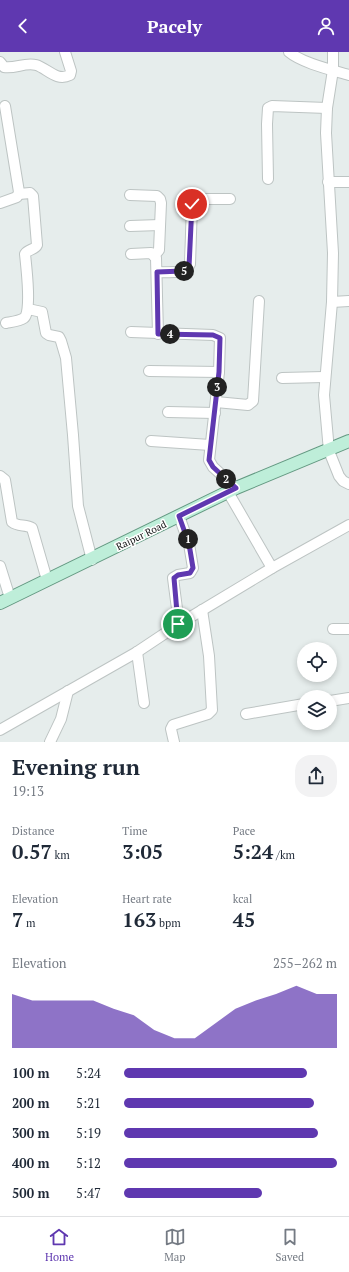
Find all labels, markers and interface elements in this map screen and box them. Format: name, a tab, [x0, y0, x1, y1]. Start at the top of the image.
text: Pacely	[147, 14, 202, 38]
icon: back	[12, 15, 34, 37]
icon: person	[315, 15, 337, 37]
pin	[175, 187, 209, 221]
icon: check	[181, 193, 203, 215]
pin: 5	[174, 261, 194, 281]
text: 5	[181, 264, 187, 278]
pin: 4	[160, 324, 180, 344]
text: 4	[167, 327, 173, 341]
pin: 3	[207, 377, 227, 397]
text: 3	[214, 380, 220, 394]
pin: 2	[216, 469, 236, 489]
text: 2	[223, 472, 229, 486]
street label: Raipur Road	[114, 517, 169, 553]
pin: 1	[178, 529, 198, 549]
text: 1	[185, 532, 191, 546]
pin	[161, 607, 195, 641]
icon: arrive	[167, 613, 189, 635]
map controls	[297, 642, 337, 730]
button: locate	[297, 642, 337, 682]
button: layers	[297, 690, 337, 730]
text: Evening run	[12, 752, 140, 781]
button: share	[295, 755, 337, 797]
text: 19:13	[12, 782, 44, 800]
text: Distance	[12, 824, 55, 838]
text: Time	[122, 824, 147, 838]
text: Pace	[233, 824, 255, 838]
text: 0.57	[12, 838, 52, 865]
text: 3:05	[122, 838, 163, 865]
text: 5:24	[233, 838, 273, 865]
text: km	[52, 848, 70, 862]
text: /km	[273, 848, 295, 862]
text: Elevation	[12, 892, 58, 906]
text: Heart rate	[122, 892, 172, 906]
text: kcal	[233, 892, 252, 906]
text: 7	[12, 906, 23, 933]
text: 163	[122, 906, 156, 933]
text: 45	[233, 906, 255, 933]
text: m	[23, 916, 35, 930]
text: bpm	[156, 916, 181, 930]
text: Elevation	[12, 954, 67, 972]
text: 255–262 m	[273, 954, 337, 972]
text: 100 m	[12, 1064, 50, 1082]
text: 5:24	[76, 1064, 101, 1082]
text: 200 m	[12, 1094, 50, 1112]
text: 5:21	[76, 1094, 101, 1112]
text: 300 m	[12, 1124, 50, 1142]
text: 5:19	[76, 1124, 101, 1142]
text: 400 m	[12, 1154, 50, 1172]
text: 5:12	[76, 1154, 101, 1172]
text: 500 m	[12, 1184, 50, 1202]
text: 5:47	[76, 1184, 101, 1202]
tab: Home	[45, 1226, 74, 1264]
tab: Map	[164, 1226, 186, 1264]
tab: Saved	[276, 1226, 304, 1264]

